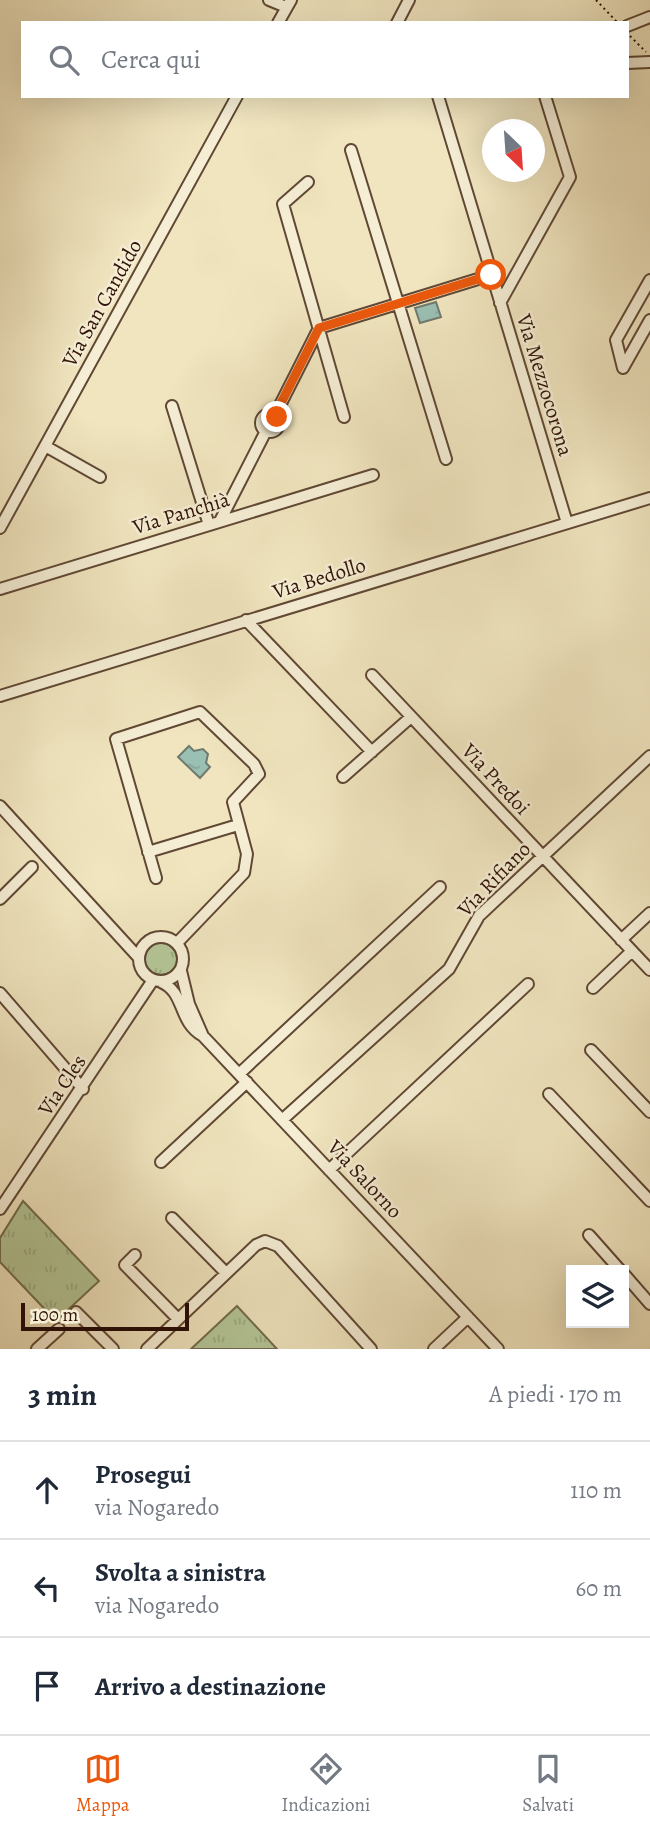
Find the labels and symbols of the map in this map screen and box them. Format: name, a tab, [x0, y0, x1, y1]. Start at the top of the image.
north arrow	[482, 119, 545, 182]
street label: Via San Candido	[55, 234, 149, 372]
route start	[475, 259, 506, 290]
street label: Via Mezzocorona	[510, 310, 580, 460]
route end	[261, 401, 292, 432]
street label: Via Panchià	[128, 485, 233, 541]
street label: Via Bedollo	[268, 551, 369, 606]
street label: Via Predoi	[455, 737, 536, 821]
street label: Via Rifiano	[450, 835, 537, 923]
street label: Via Cles	[31, 1049, 93, 1122]
street label: Via Salorno	[321, 1133, 409, 1224]
scale bar	[21, 1300, 189, 1332]

